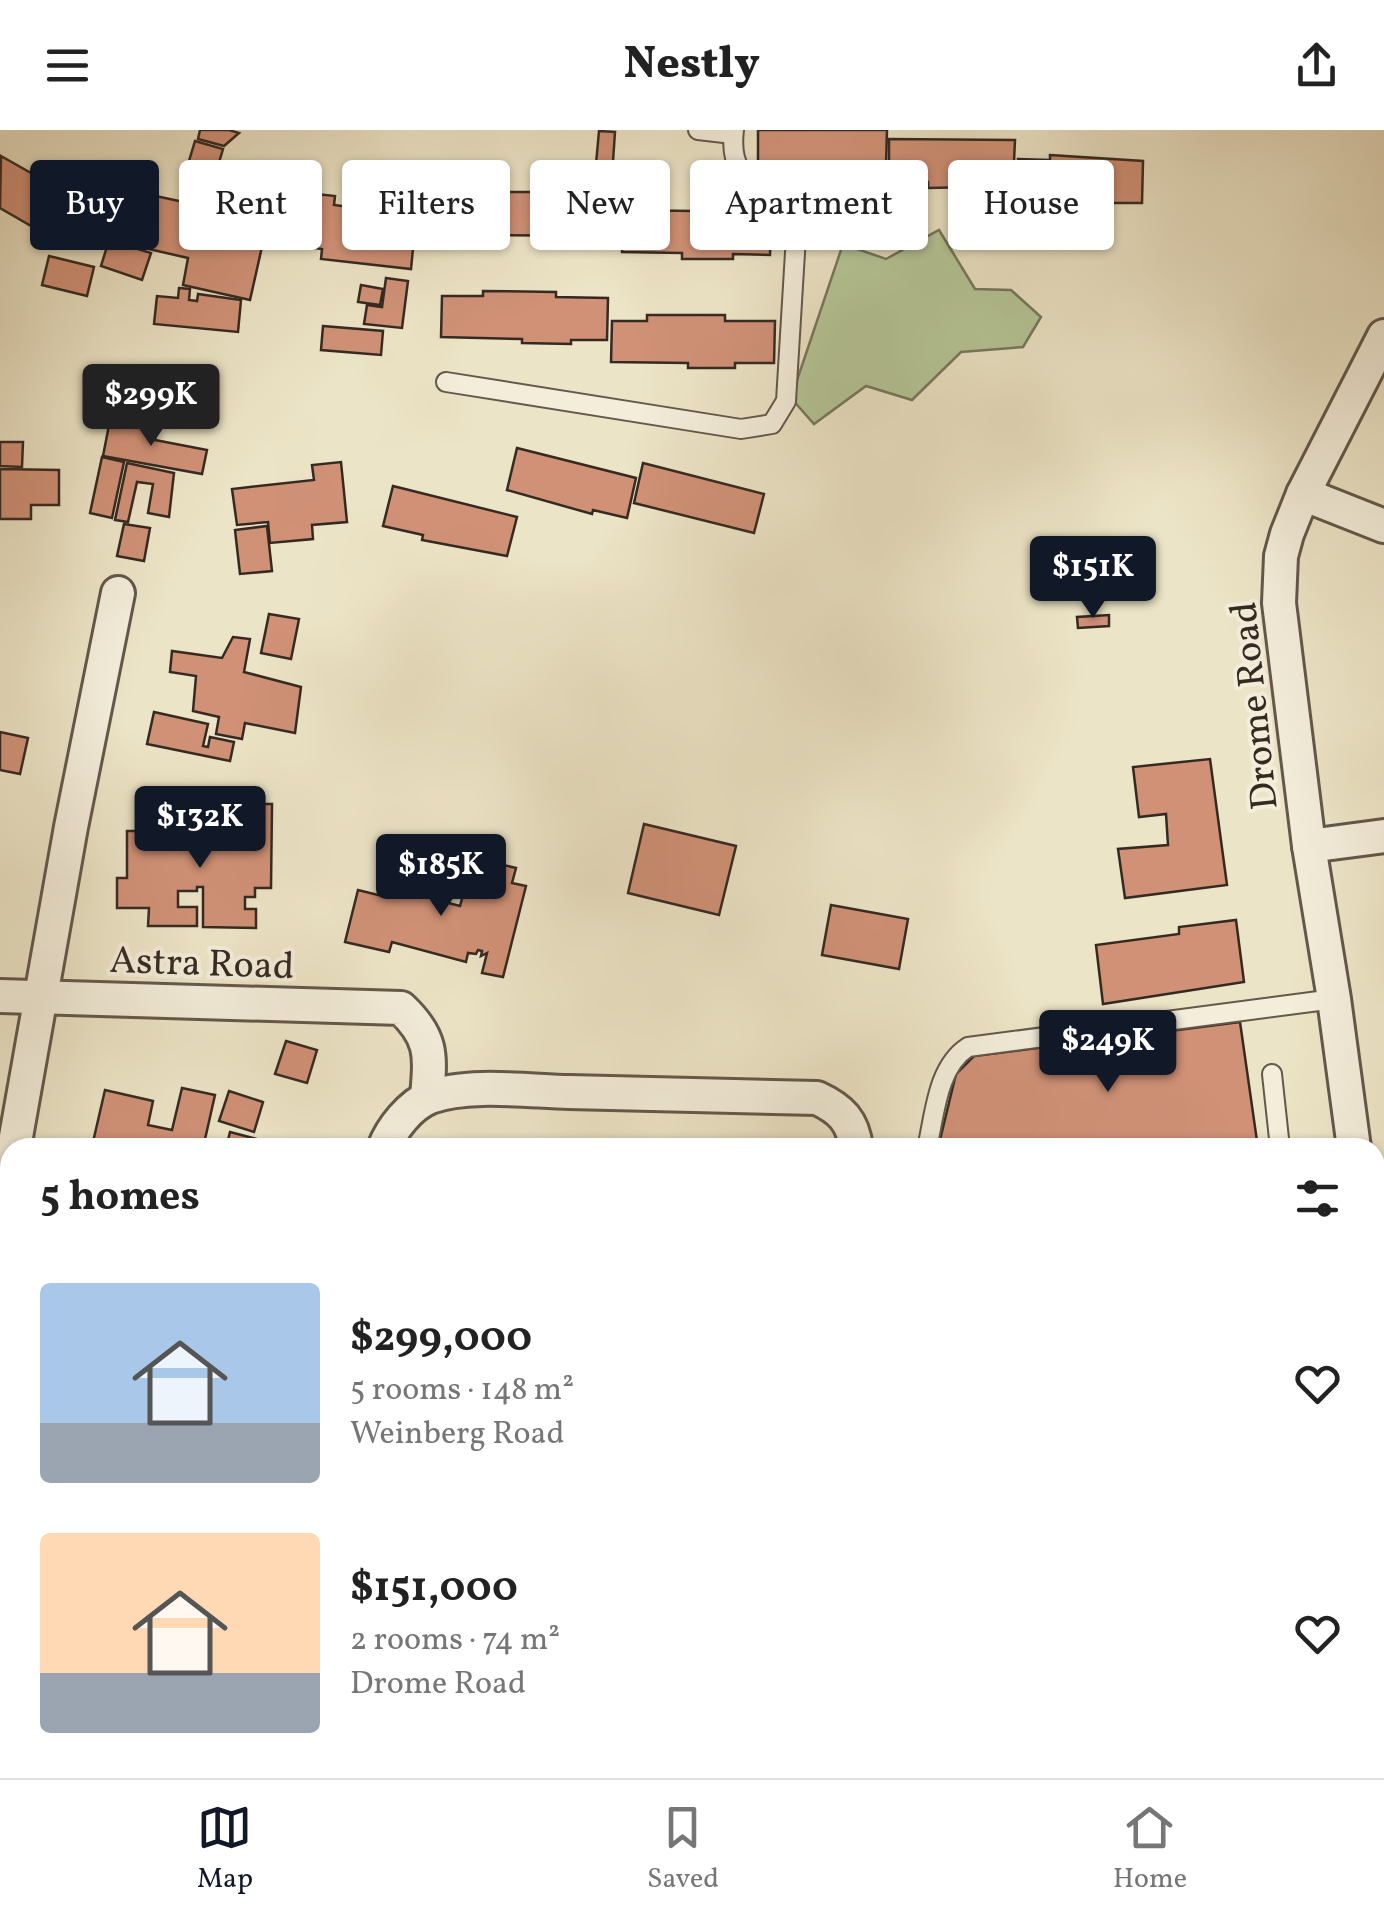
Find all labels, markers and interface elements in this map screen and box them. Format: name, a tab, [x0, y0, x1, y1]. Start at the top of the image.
text: Nestly	[624, 34, 760, 97]
icon: menu	[40, 38, 95, 93]
icon: share	[1289, 38, 1344, 93]
chip: Buy	[30, 160, 159, 250]
chip: Rent	[179, 160, 322, 250]
chip: Filters	[342, 160, 510, 250]
chip: New	[530, 160, 670, 250]
chip: Apartment	[690, 160, 928, 250]
chip: House	[948, 160, 1114, 250]
pin: $299K	[81, 364, 221, 449]
text: $299K	[105, 374, 198, 418]
pin: $151K	[1023, 536, 1163, 621]
text: $151K	[1052, 546, 1134, 590]
street label: Drome Road	[1219, 599, 1294, 812]
pin: $132K	[130, 786, 270, 871]
text: $132K	[157, 796, 243, 840]
pin: $185K	[371, 834, 511, 919]
text: $185K	[398, 844, 484, 888]
street label: Astra Road	[109, 936, 295, 995]
pin: $249K	[1038, 1010, 1178, 1095]
text: $249K	[1061, 1020, 1155, 1064]
text: 5 homes	[40, 1169, 200, 1228]
icon: filters	[1290, 1171, 1345, 1226]
text: $299,000	[350, 1310, 532, 1369]
icon: home	[120, 1323, 240, 1443]
icon: heart	[1290, 1356, 1345, 1411]
text: 5 rooms · 148 m²	[350, 1369, 574, 1413]
text: Weinberg Road	[350, 1413, 565, 1457]
text: $151,000	[350, 1560, 518, 1619]
icon: home	[120, 1573, 240, 1693]
icon: heart	[1290, 1606, 1345, 1661]
text: 2 rooms · 74 m²	[350, 1619, 560, 1663]
text: Drome Road	[350, 1663, 526, 1707]
tab: Map	[197, 1800, 253, 1899]
tab: Saved	[647, 1800, 719, 1899]
tab: Home	[1113, 1800, 1187, 1899]

